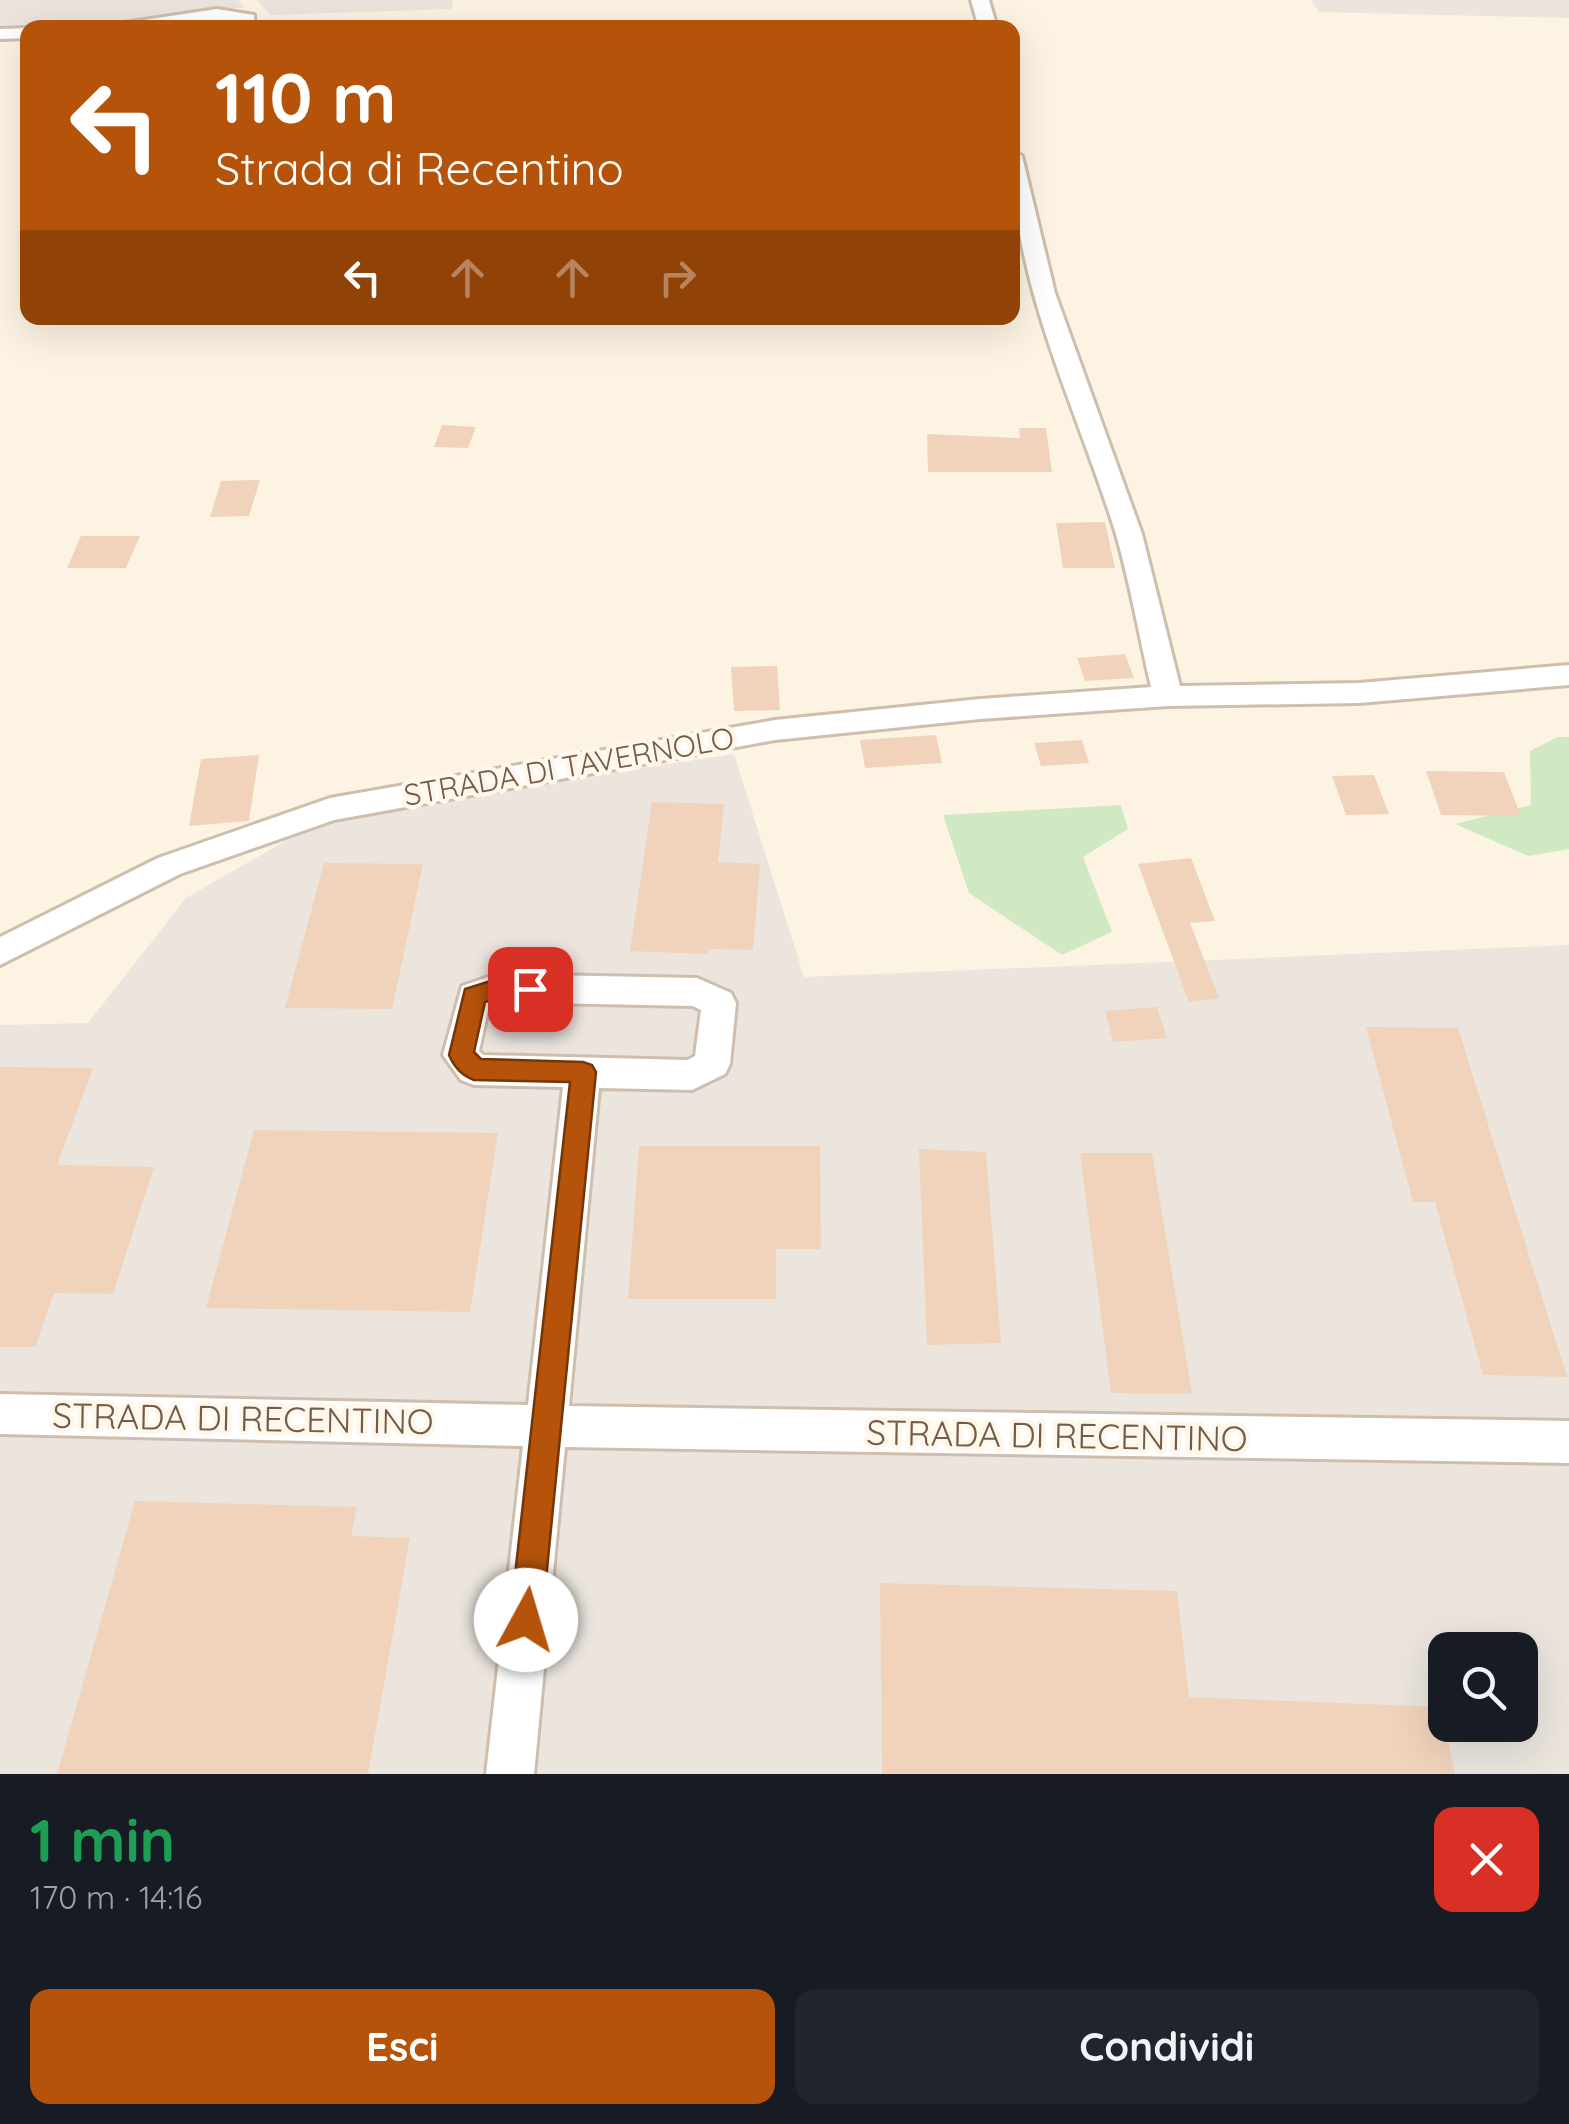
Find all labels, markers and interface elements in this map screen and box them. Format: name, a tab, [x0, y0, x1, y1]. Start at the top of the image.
text: 110 m	[215, 53, 397, 141]
icon: left	[50, 60, 180, 190]
text: Strada di Recentino	[215, 140, 624, 196]
icon: left	[335, 250, 390, 305]
icon: ahead	[440, 250, 495, 305]
icon: ahead	[545, 250, 600, 305]
icon: right	[650, 250, 705, 305]
street label: STRADA DI TAVERNOLO	[401, 718, 737, 814]
pin	[488, 947, 573, 1032]
icon: arrive	[503, 962, 558, 1017]
street label: STRADA DI RECENTINO	[52, 1393, 434, 1443]
street label: STRADA DI RECENTINO	[866, 1410, 1248, 1460]
position arrow	[474, 1568, 578, 1672]
map controls	[1428, 1632, 1538, 1742]
button: search	[1428, 1632, 1538, 1742]
text: 1 min	[30, 1802, 175, 1877]
button: close	[1434, 1807, 1539, 1912]
text: 170 m · 14:16	[30, 1877, 202, 1917]
button: Esci	[30, 1989, 775, 2104]
button: Condividi	[795, 1989, 1539, 2104]

